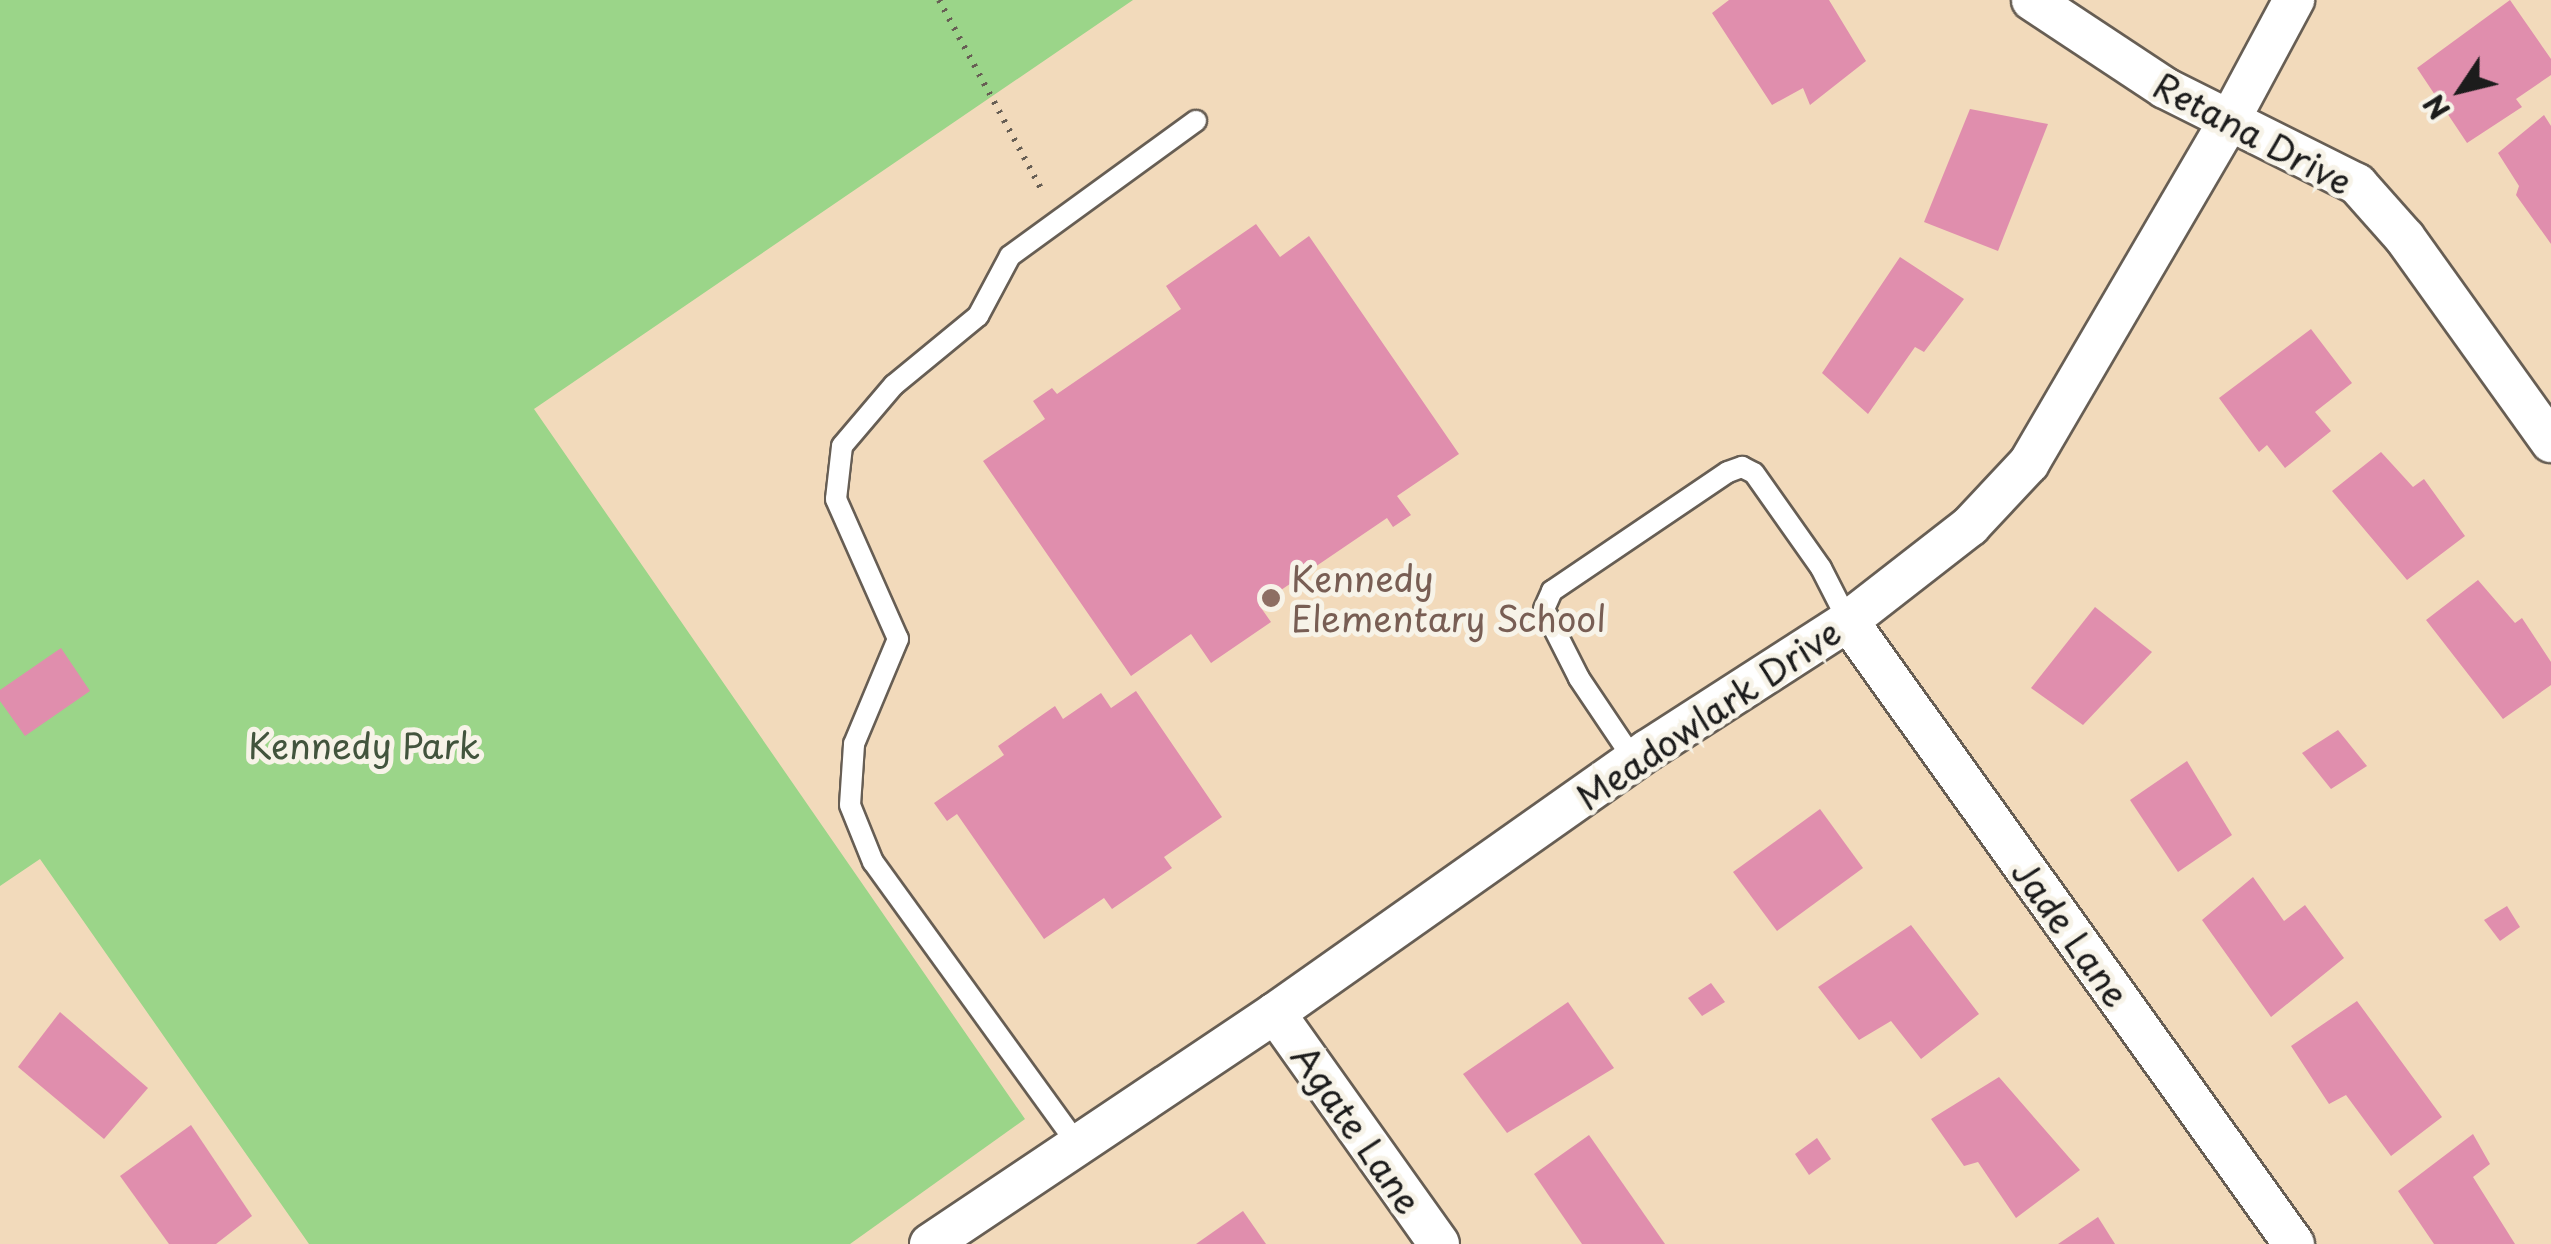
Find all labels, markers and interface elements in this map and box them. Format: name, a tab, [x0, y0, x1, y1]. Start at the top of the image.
north arrow	[2411, 40, 2511, 140]
street label: Retana Drive	[2146, 63, 2360, 203]
text: N	[2412, 86, 2460, 129]
place label: Kennedy Elementary School	[1291, 557, 1606, 639]
marker: Kennedy Elementary School	[1260, 587, 1282, 609]
street label: Meadowlark Drive	[1568, 610, 1848, 818]
park label: Kennedy Park	[248, 724, 480, 766]
street label: Jade Lane	[2003, 851, 2139, 1015]
street label: Agate Lane	[1284, 1037, 1430, 1221]

